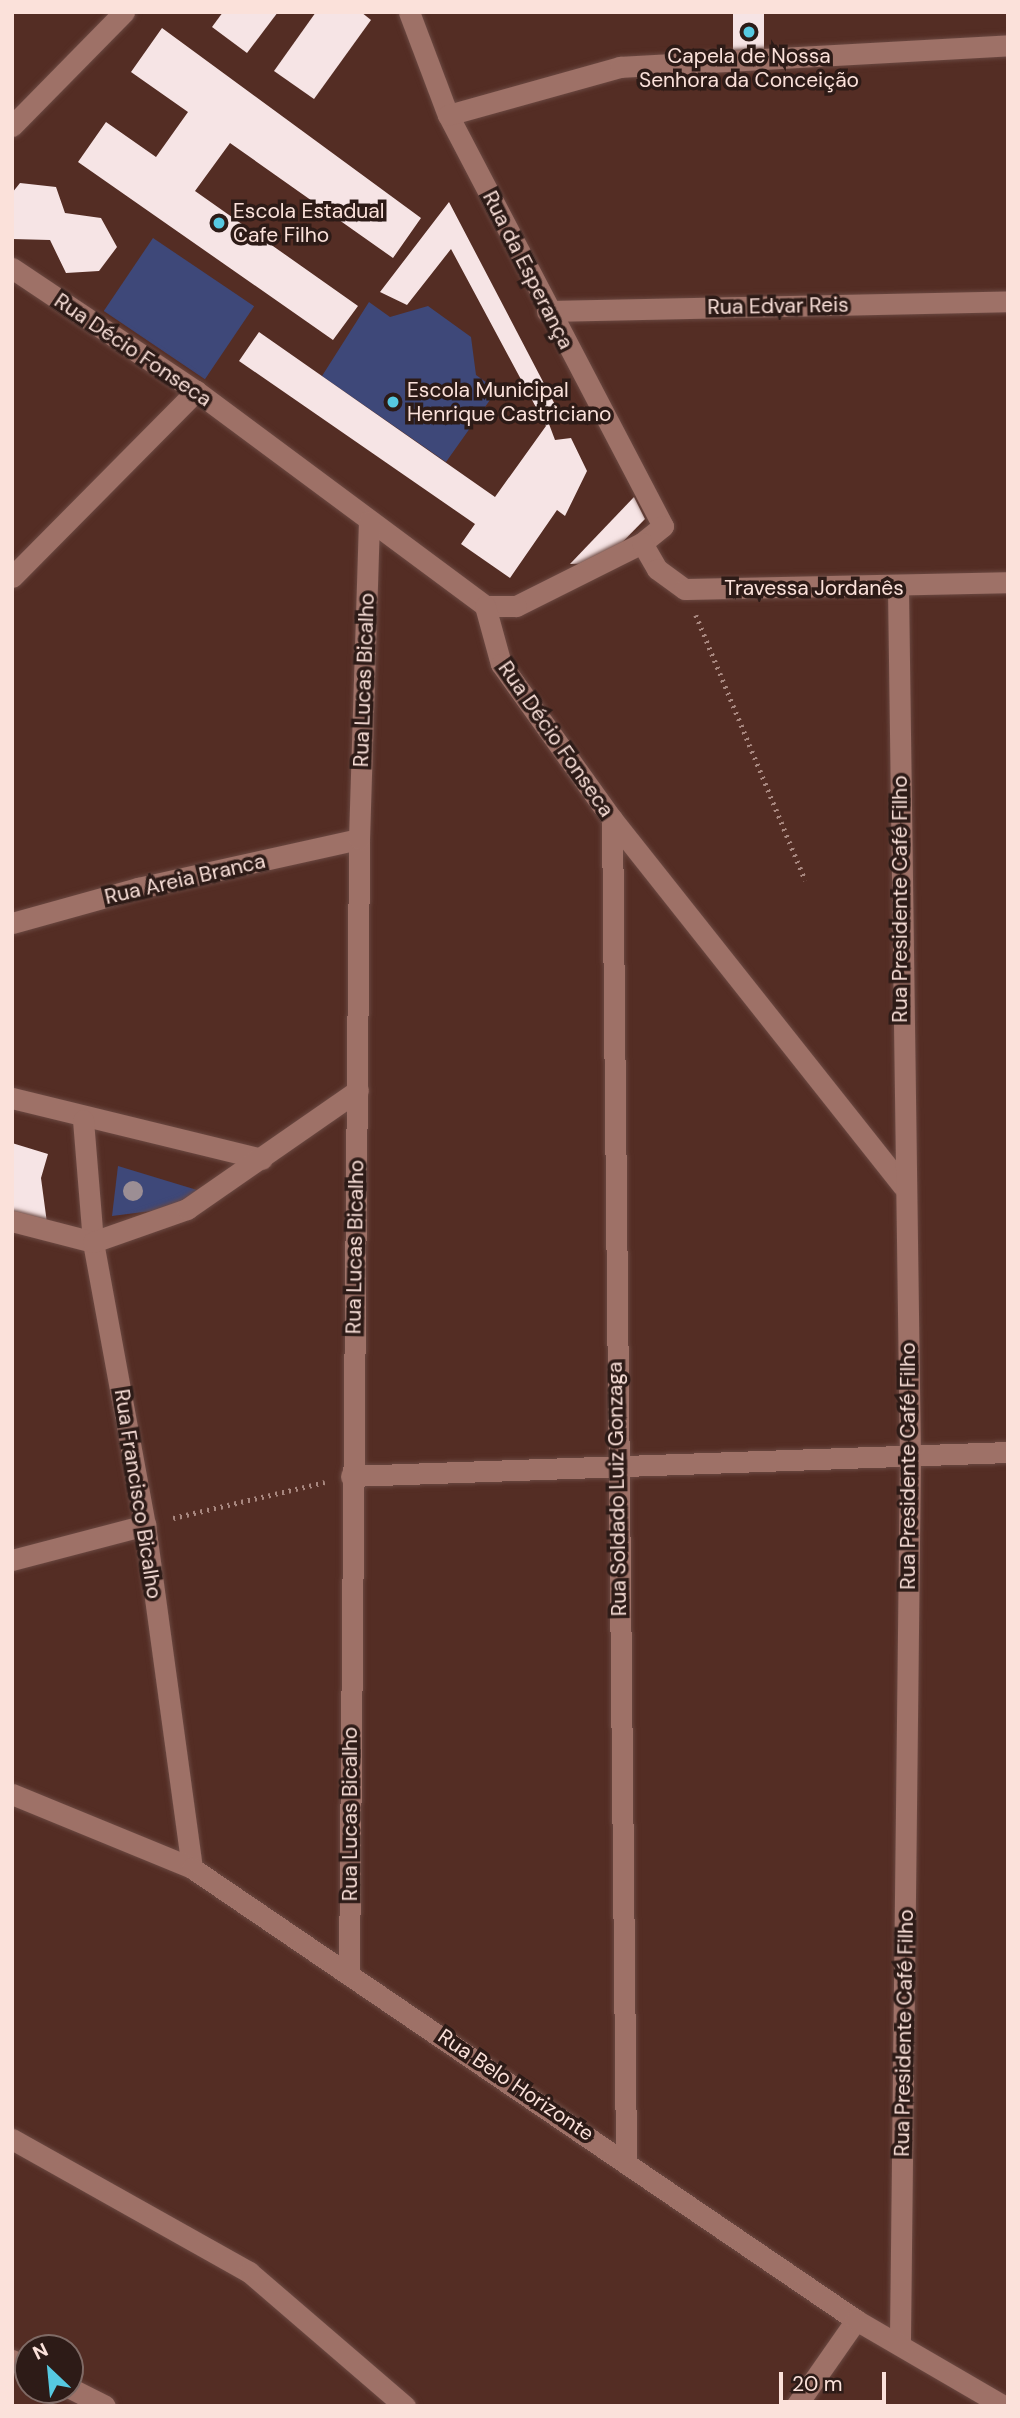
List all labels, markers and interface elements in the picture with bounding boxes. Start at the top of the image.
marker: Capela de Nossa Senhora da Conceição [741,24,757,40]
place label: Capela de Nossa Senhora da Conceição [639,43,859,93]
street label: Rua da Esperança [477,187,579,353]
place label: Escola Estadual Cafe Filho [233,198,384,248]
marker: Escola Estadual Cafe Filho [211,215,227,231]
street label: Rua Décio Fonseca [50,288,216,412]
street label: Rua Edvar Reis [707,292,849,320]
place label: Escola Municipal Henrique Castriciano [407,377,611,427]
marker: Escola Municipal Henrique Castriciano [385,394,401,410]
street label: Travessa Jordanês [724,575,904,601]
street label: Rua Lucas Bicalho [348,592,380,768]
street label: Rua Décio Fonseca [493,656,619,822]
street label: Rua Presidente Café Filho [887,775,913,1023]
street label: Rua Areia Branca [102,848,268,910]
street label: Rua Lucas Bicalho [341,1160,369,1334]
street label: Rua Presidente Café Filho [895,1342,921,1590]
street label: Rua Soldado Luiz Gonzaga [602,1362,632,1616]
street label: Rua Francisco Bicalho [109,1387,167,1601]
street label: Rua Lucas Bicalho [337,1727,363,1901]
street label: Rua Presidente Café Filho [889,1909,919,2157]
street label: Rua Belo Horizonte [433,2024,599,2146]
north arrow [14,2334,84,2404]
text: N [29,2337,52,2366]
scale bar [782,2358,889,2402]
text: 20 m [792,2370,843,2398]

